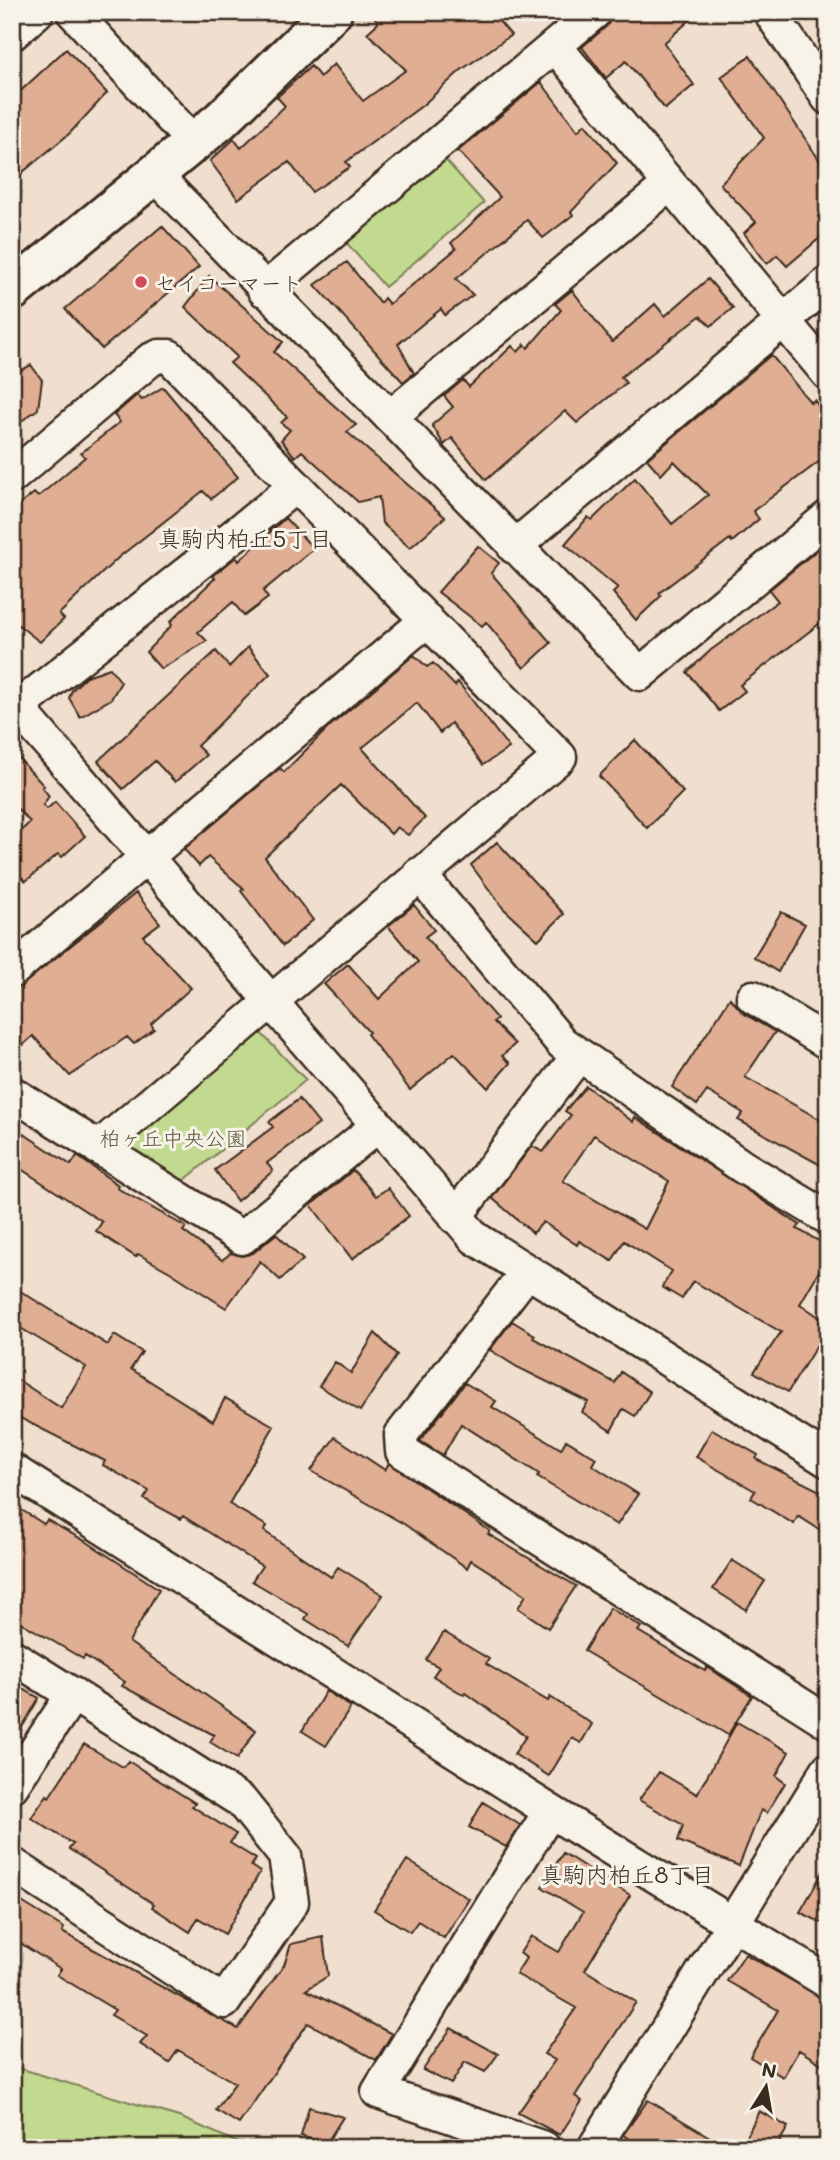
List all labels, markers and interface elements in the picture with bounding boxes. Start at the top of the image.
place label: セイコーマート [155,269,302,296]
marker: セイコーマート [133,274,149,290]
district label: 真駒内柏丘5丁目 [158,523,332,553]
park label: 柏ヶ丘中央公園 [100,1124,247,1151]
district label: 真駒内柏丘8丁目 [540,1859,714,1889]
north arrow [732,2052,802,2122]
text: N [760,2056,779,2083]

